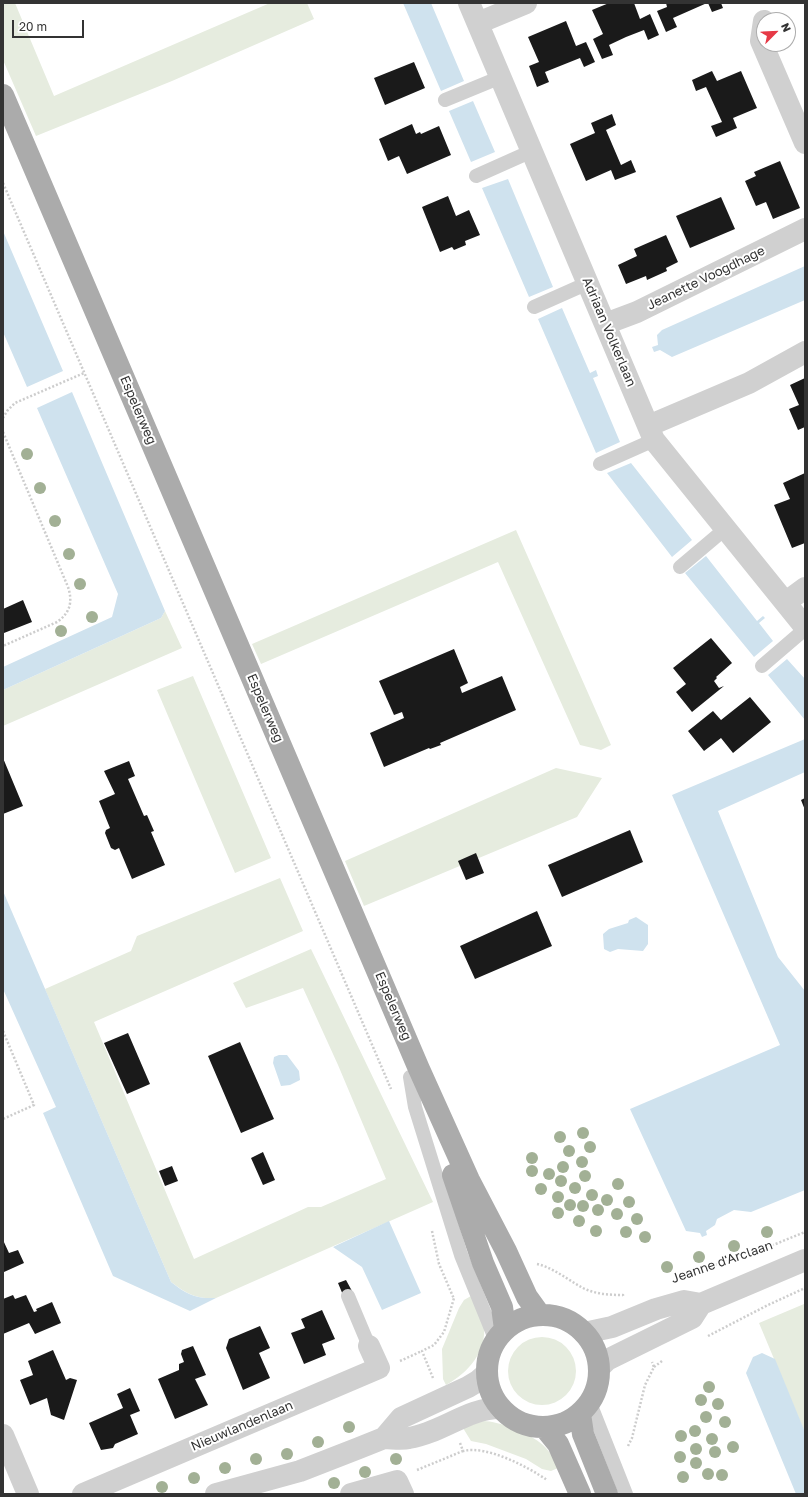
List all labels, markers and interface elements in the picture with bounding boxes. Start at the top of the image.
scale bar [14,12,86,38]
north arrow [756,12,796,52]
text: 20 m [19,19,47,34]
text: N [779,21,794,34]
street label: Jeanette Voogdhage [645,243,767,313]
street label: Adriaan Volkerlaan [579,275,639,389]
street label: Espelerweg [117,373,159,447]
street label: Espelerweg [244,671,286,745]
street label: Espelerweg [372,969,414,1043]
street label: Jeanne d'Arclaan [669,1237,775,1287]
street label: Nieuwlandenlaan [189,1397,295,1455]

